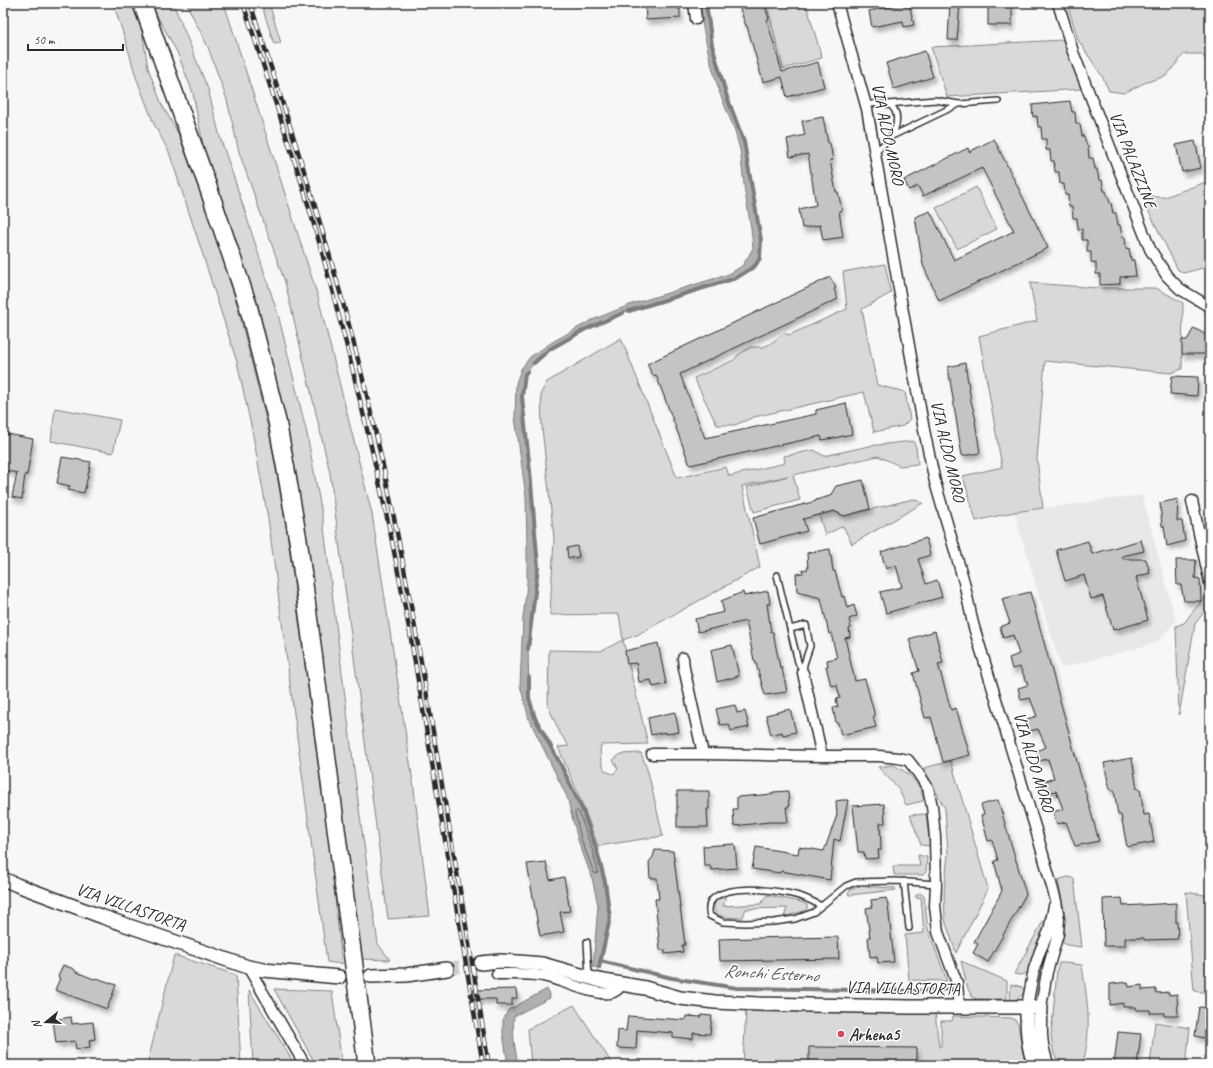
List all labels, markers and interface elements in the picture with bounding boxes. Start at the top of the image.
scale bar [28,26,123,52]
text: 50 m [34,32,56,48]
street label: VIA ALDO MORO [867,81,909,188]
street label: VIA PALAZZINE [1105,109,1162,214]
street label: VIA ALDO MORO [926,398,970,505]
street label: VIA ALDO MORO [1009,710,1060,816]
street label: VIA VILLASTORTA [74,878,189,936]
water label: Ronchi Esterno [723,960,821,987]
street label: VIA VILLASTORTA [846,977,961,1000]
north arrow [26,1002,66,1042]
text: N [28,1018,44,1030]
place label: Arhena5 [849,1024,901,1045]
marker: Arhena5 [836,1029,846,1039]

